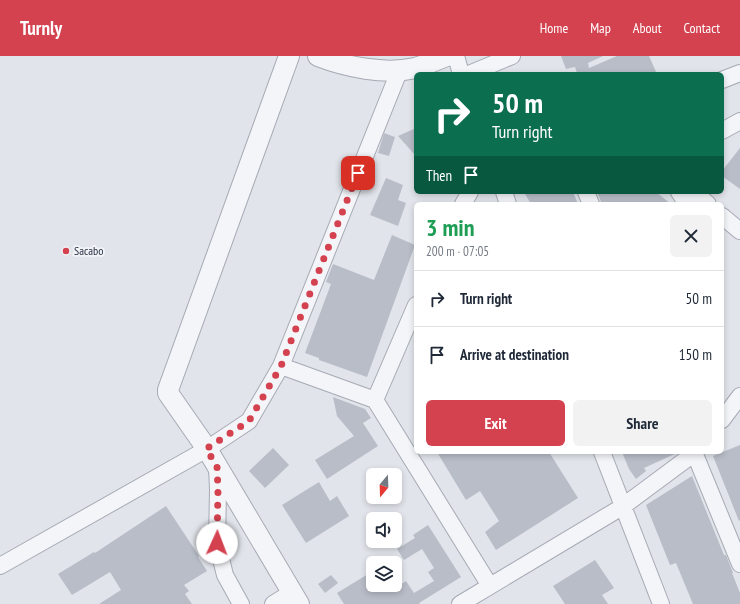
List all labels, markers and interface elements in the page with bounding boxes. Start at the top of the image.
text: Turnly [20,16,62,40]
text: Home [540,19,568,37]
text: Map [590,19,611,37]
text: About [633,19,662,37]
text: Contact [684,19,720,37]
text: 50 m [492,84,543,121]
icon: right [426,88,478,140]
text: Turn right [492,120,552,143]
pin [341,156,375,190]
icon: arrive [347,162,369,184]
icon: arrive [460,164,482,186]
text: Then [426,166,452,185]
text: 3 min [426,212,474,243]
button: close [670,215,712,257]
place label: Sacabo [74,243,103,258]
text: 200 m · 07:05 [426,243,489,260]
marker: Sacabo [61,246,71,256]
icon: right [426,288,448,310]
text: Turn right [460,289,512,308]
text: 50 m [686,289,712,308]
icon: arrive [426,344,448,366]
text: Arrive at destination [460,345,569,364]
text: 150 m [679,345,712,364]
button: Exit [426,400,565,446]
button: Share [573,400,712,446]
north arrow [366,468,402,504]
map controls [366,468,402,592]
button: sound [366,512,402,548]
position arrow [196,522,238,564]
button: layers [366,556,402,592]

